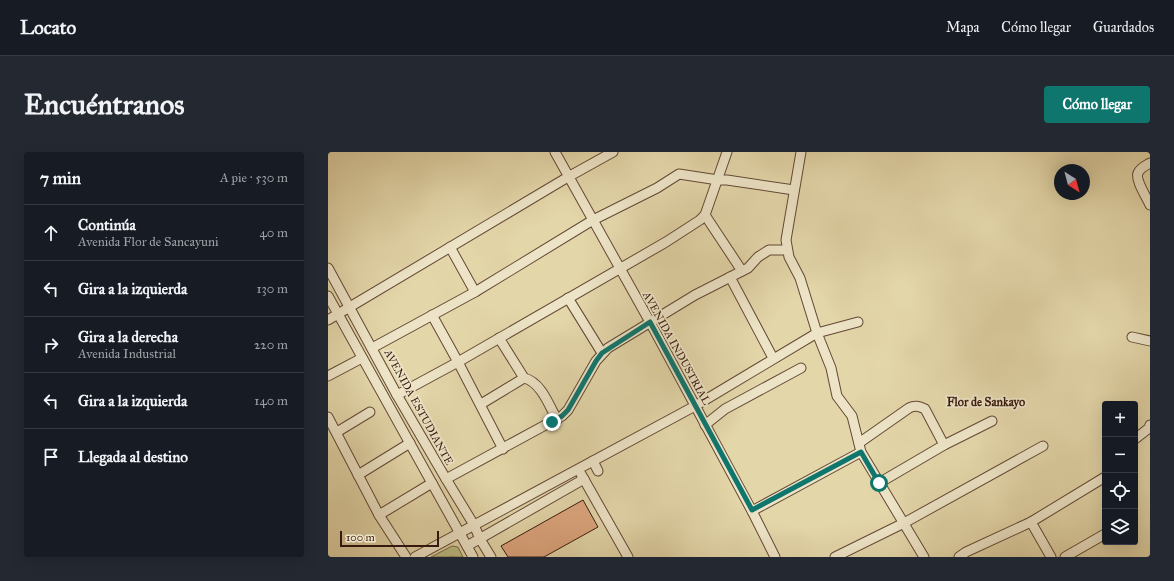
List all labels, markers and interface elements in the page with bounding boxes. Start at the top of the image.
text: Locato [20,16,76,39]
text: Mapa [946,19,979,36]
text: Cómo llegar [1001,19,1071,36]
text: Guardados [1093,19,1154,36]
button: Cómo llegar [1044,86,1150,123]
text: Encuéntranos [24,87,185,122]
north arrow [1054,164,1090,200]
text: 7 min [40,168,81,189]
text: A pie · 530 m [220,170,288,186]
text: Continúa [78,216,136,234]
icon: ahead [40,222,62,244]
text: 40 m [259,225,288,241]
text: Avenida Flor de Sancayuni [78,234,219,250]
icon: left [40,278,62,300]
text: Gira a la izquierda [78,280,187,298]
text: 130 m [256,281,288,297]
street label: AVENIDA INDUSTRIAL [639,288,713,407]
text: Gira a la derecha [78,328,178,346]
icon: right [40,334,62,356]
text: 220 m [254,337,288,353]
text: Avenida Industrial [78,346,176,362]
street label: AVENIDA ESTUDIANTE [381,346,456,467]
icon: left [40,390,62,412]
text: Gira a la izquierda [78,392,187,410]
text: 140 m [254,393,288,409]
district label: Flor de Sankayo [947,395,1025,410]
map controls [1102,401,1138,545]
button: + [1102,401,1138,437]
route end [543,413,561,431]
button: − [1102,437,1138,473]
icon: arrive [40,446,62,468]
text: Llegada al destino [78,448,188,466]
button: locate [1102,473,1138,509]
route start [870,474,888,492]
button: layers [1102,509,1138,545]
scale bar [340,529,439,548]
text: 100 m [346,531,375,544]

